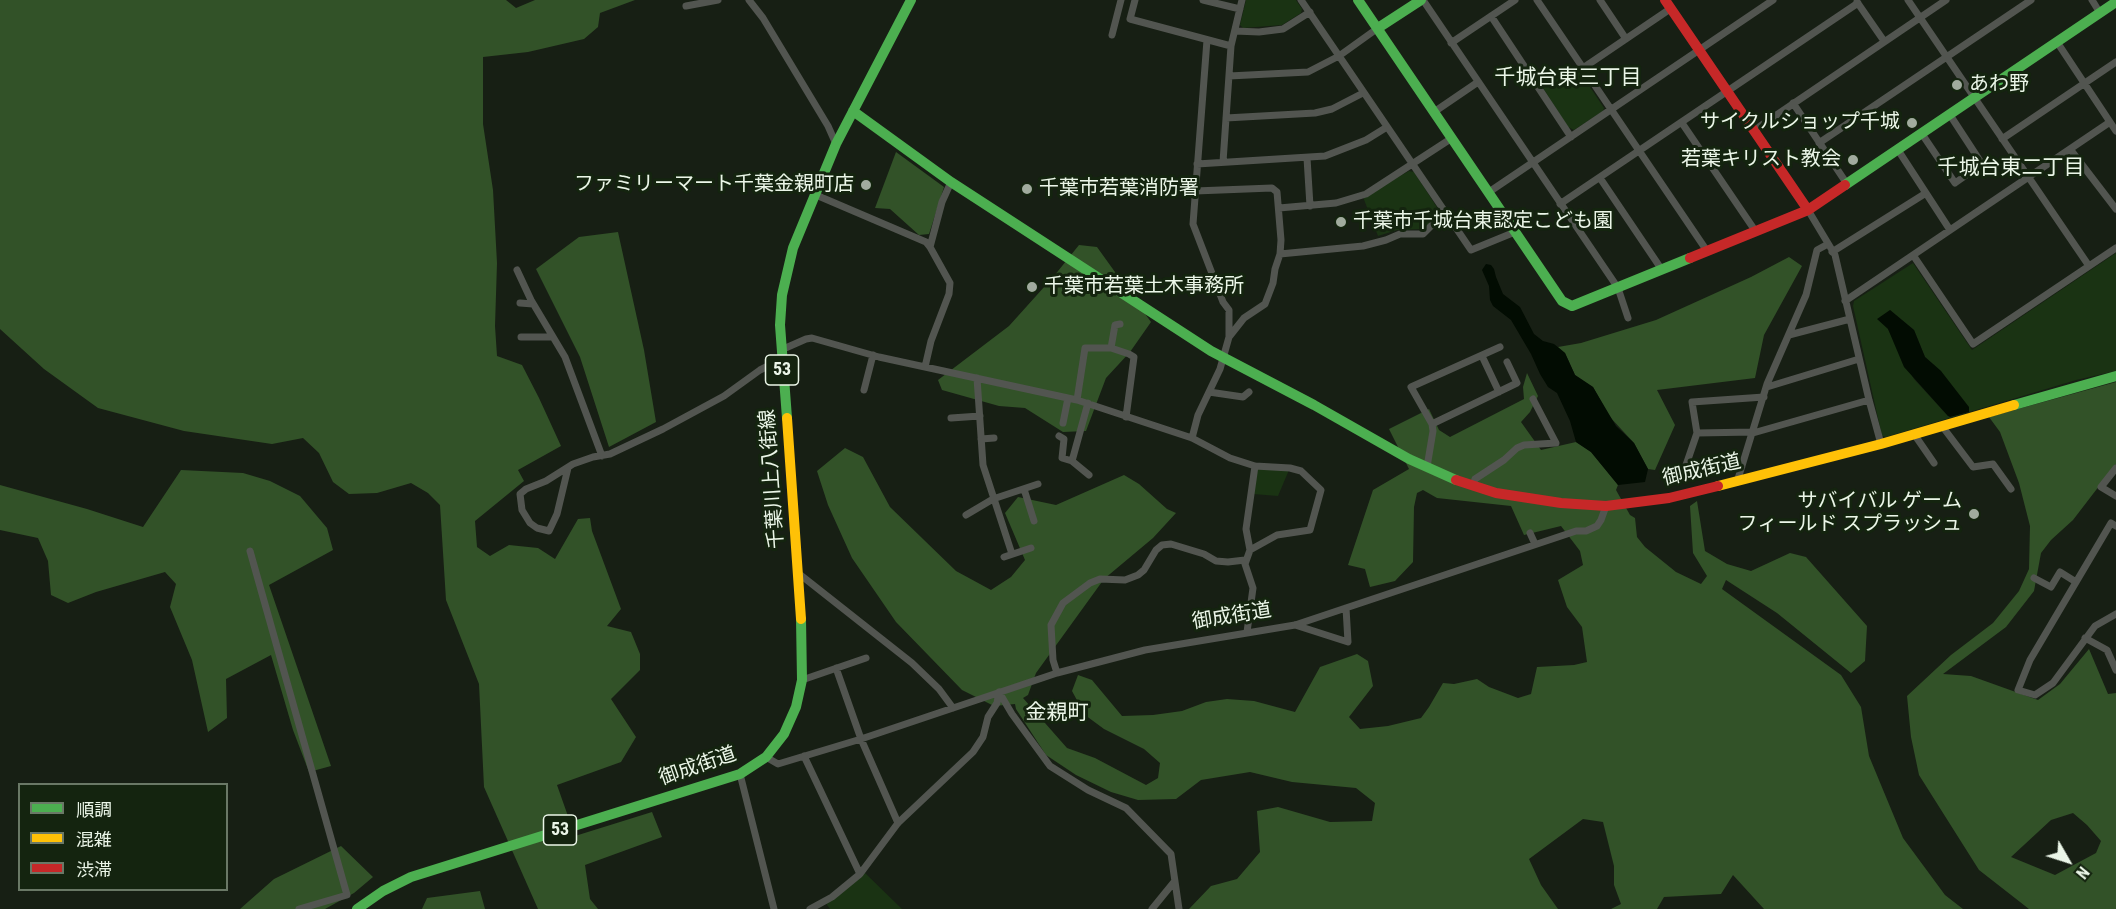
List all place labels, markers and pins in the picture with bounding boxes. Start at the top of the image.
place label: あわ野 [1969,73,2029,97]
marker: あわ野 [1950,78,1964,92]
place label: サイクルショップ千城 [1700,111,1900,135]
marker: サイクルショップ千城 [1905,116,1919,130]
place label: 若葉キリスト教会 [1681,148,1841,172]
marker: 若葉キリスト教会 [1846,153,1860,167]
place label: ファミリーマート千葉金親町店 [574,173,854,197]
place label: 千葉市若葉消防署 [1039,177,1199,201]
marker: ファミリーマート千葉金親町店 [859,178,873,192]
marker: 千葉市若葉消防署 [1020,182,1034,196]
place label: 千葉市千城台東認定こども園 [1353,210,1613,234]
marker: 千葉市千城台東認定こども園 [1334,215,1348,229]
place label: 千葉市若葉土木事務所 [1044,275,1244,299]
marker: 千葉市若葉土木事務所 [1025,280,1039,294]
place label: サバイバル ゲーム フィールド スプラッシュ [1737,490,1962,537]
marker: サバイバル ゲーム フィールド スプラッシュ [1967,507,1981,521]

